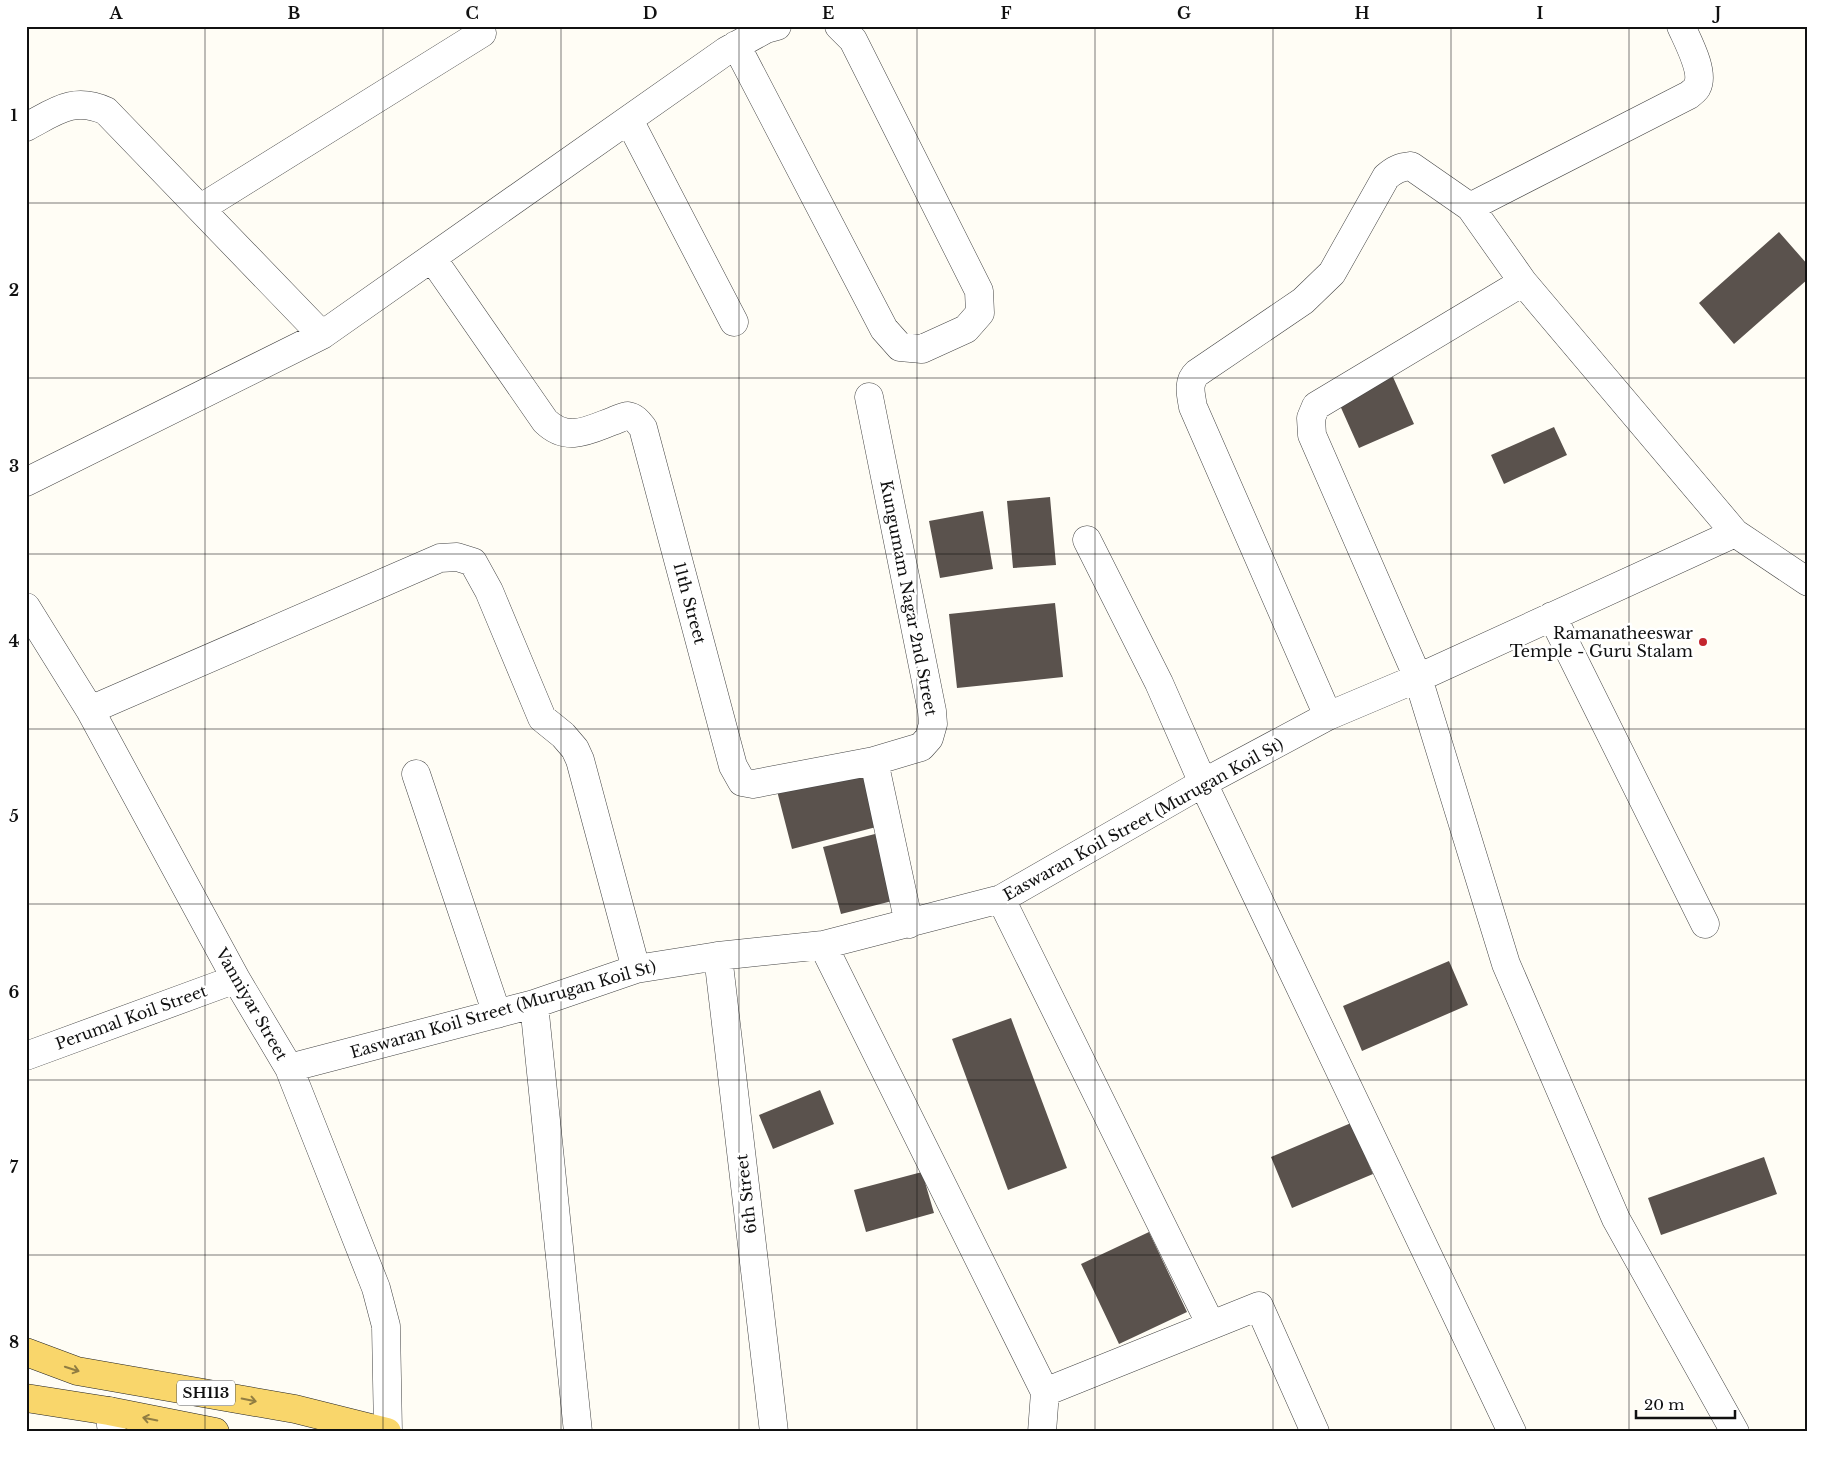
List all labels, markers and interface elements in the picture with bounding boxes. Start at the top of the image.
text: A [109,3,124,23]
text: B [288,3,301,23]
text: C [465,3,479,23]
text: D [643,3,657,23]
text: E [822,3,834,23]
text: F [1000,3,1012,23]
text: G [1177,3,1191,23]
text: H [1354,3,1370,23]
text: I [1537,3,1544,23]
text: J [1712,3,1721,23]
text: 1 [11,105,18,125]
text: 2 [9,280,19,300]
text: 3 [9,456,19,476]
street label: Kungumam Nagar 2nd Street [876,479,942,717]
street label: 11th Street [669,560,711,646]
place label: Ramanatheeswar Temple - Guru Stalam [1510,623,1693,661]
text: 4 [9,631,19,651]
marker: Ramanatheeswar Temple - Guru Stalam [1697,636,1709,648]
street label: Easwaran Koil Street (Murugan Koil St) [999,733,1287,905]
text: 5 [9,806,19,826]
street label: Vanniyar Street [211,943,292,1064]
street label: Easwaran Koil Street (Murugan Koil St) [348,956,658,1062]
street label: Perumal Koil Street [53,980,209,1054]
text: 6 [9,982,20,1002]
street label: 6th Street [731,1153,761,1235]
text: 7 [10,1157,19,1177]
text: 8 [9,1332,19,1352]
one-way arrow [64,1365,79,1374]
road number: SH113 [177,1380,235,1406]
scale bar [1636,1388,1735,1420]
text: 20 m [1644,1395,1684,1414]
one-way arrow [241,1396,257,1406]
one-way arrow [142,1414,158,1423]

